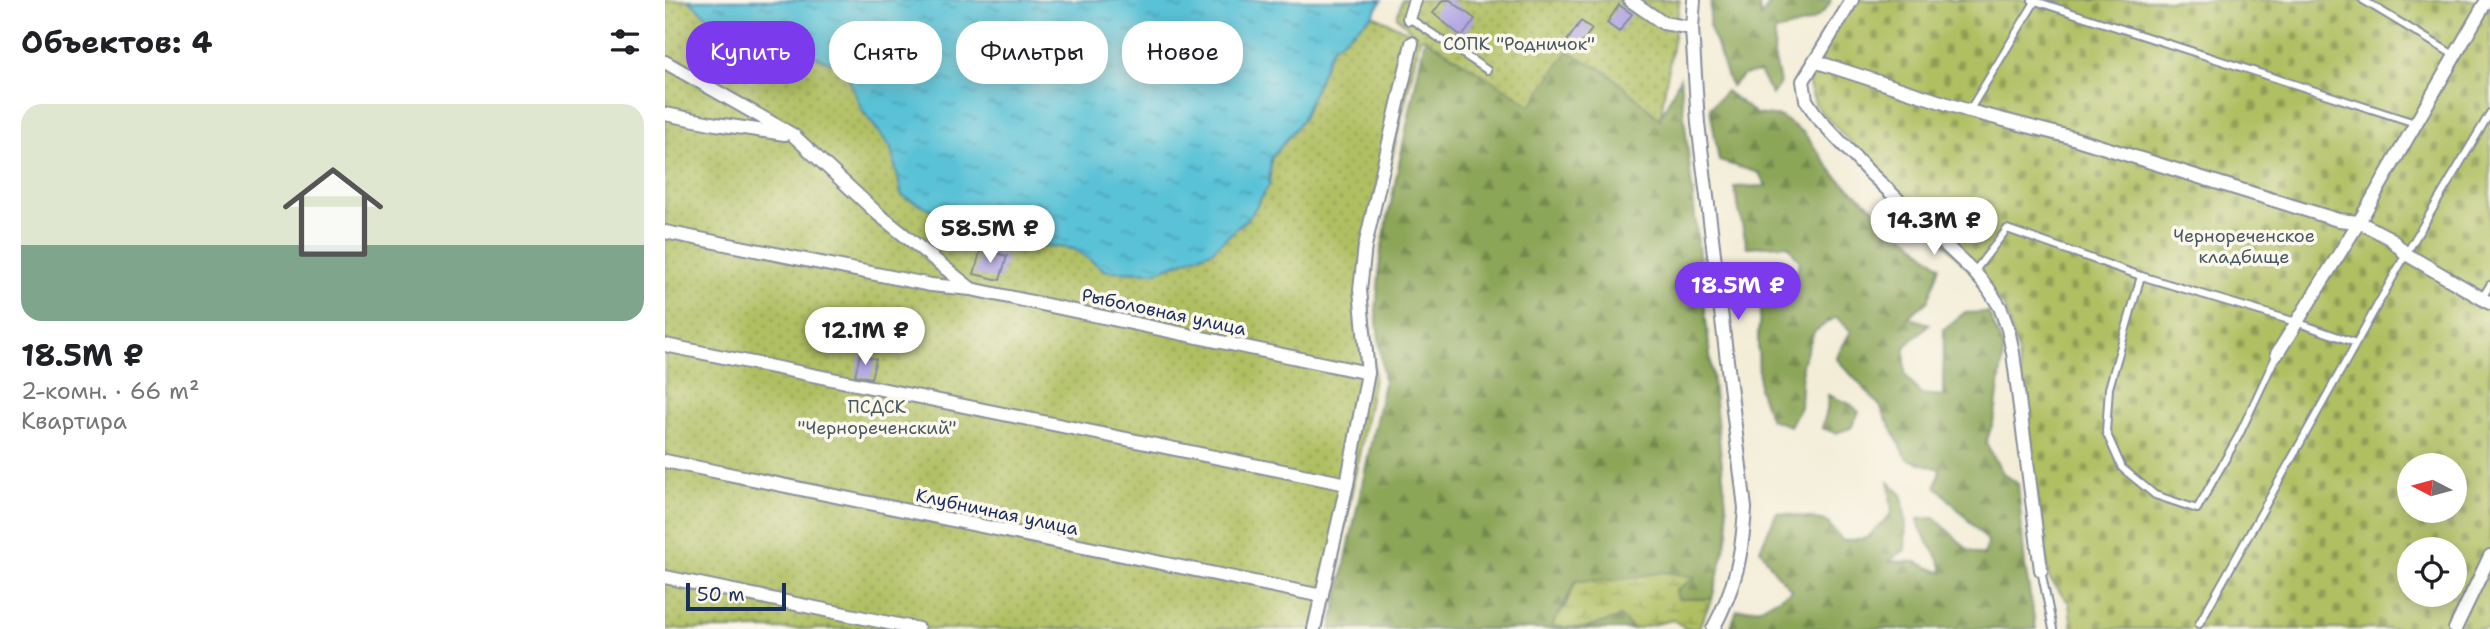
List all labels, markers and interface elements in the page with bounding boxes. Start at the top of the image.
chip: Купить [686,21,815,84]
chip: Снять [829,21,942,84]
chip: Фильтры [956,21,1108,84]
chip: Новое [1122,21,1243,84]
text: Объектов: 4 [21,22,213,63]
icon: filters [606,23,644,61]
park label: СОПК "Родничок" [1443,32,1595,56]
icon: home [270,149,396,275]
pin: 14.3M ₽ [1869,198,1999,257]
pin: 58.5M ₽ [925,205,1055,265]
text: 14.3M ₽ [1887,205,1981,235]
text: 58.5M ₽ [941,213,1039,243]
park label: Чернореченское кладбище [2173,224,2315,269]
pin: 18.5M ₽ [1673,262,1803,322]
text: 18.5M ₽ [1691,270,1785,300]
street label: Рыболовная улица [1080,283,1248,341]
pin: 12.1M ₽ [800,308,930,367]
text: 12.1M ₽ [821,315,909,345]
text: 18.5M ₽ [21,335,144,376]
text: 2-комн. · 66 m² [21,376,200,406]
park label: ПСДСК "Чернореченский" [797,395,957,440]
text: Квартира [21,406,127,436]
north arrow [2397,453,2467,523]
map controls [2397,453,2467,607]
street label: Клубничная улица [913,483,1081,541]
button: locate [2397,537,2467,607]
scale bar [686,580,786,612]
text: 50 m [697,582,745,607]

